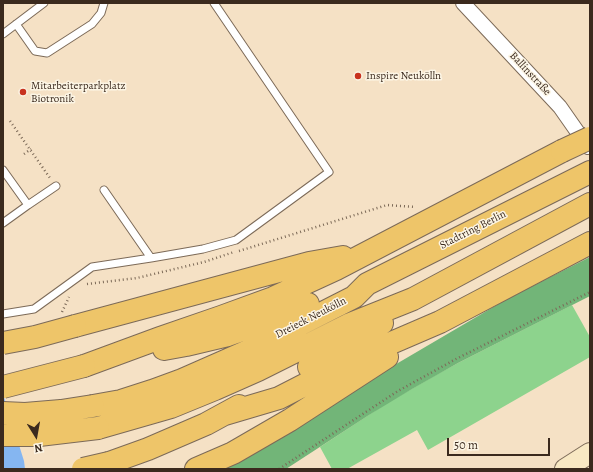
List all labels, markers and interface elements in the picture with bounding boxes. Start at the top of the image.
street label: Ballinstraße [506,49,554,99]
place label: Inspire Neukölln [366,69,441,83]
marker: Inspire Neukölln [353,71,363,81]
place label: Mitarbeiterparkplatz Biotronik [31,79,126,105]
marker: Mitarbeiterparkplatz Biotronik [18,87,28,97]
street label: Stadtring Berlin [438,208,508,252]
street label: Dreieck Neukölln [273,294,349,342]
north arrow [16,416,56,456]
scale bar [449,430,552,456]
text: 50 m [454,437,478,453]
text: N [33,440,44,456]

